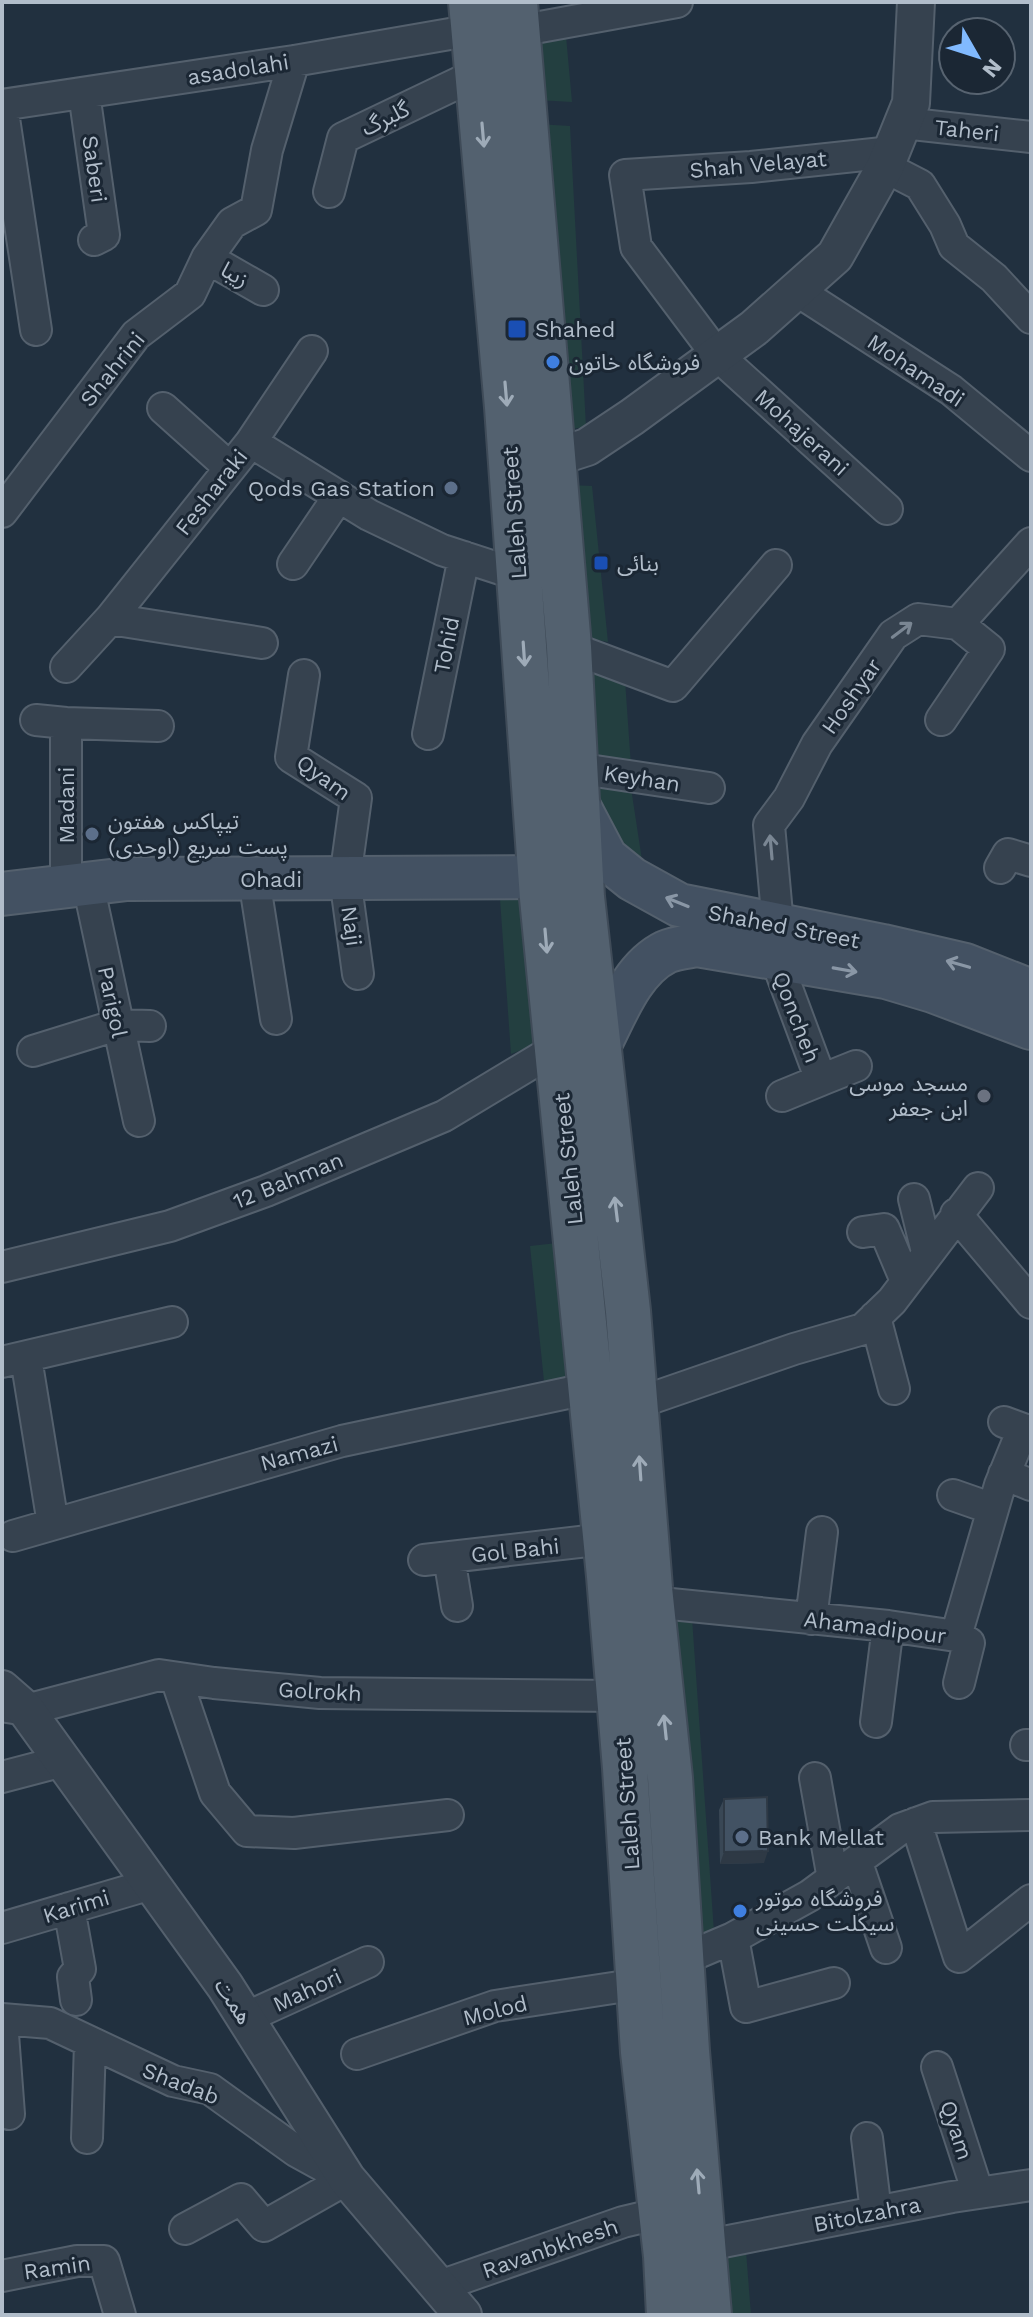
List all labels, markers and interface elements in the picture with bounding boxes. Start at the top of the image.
north arrow [937,16,1017,96]
street label: asadolahi [186,49,290,90]
text: N [977,54,1007,82]
street label: گلبرگ [357,96,414,141]
street label: Taheri [933,115,1000,146]
one-way arrow [476,122,491,148]
street label: Saberi [77,134,112,204]
street label: Shah Velayat [689,146,828,183]
street label: زیبا [216,257,253,293]
place label: Shahed [535,317,615,342]
marker: Shahed [506,318,528,340]
street label: Shahrini [75,327,150,411]
street label: Mohamadi [863,329,969,412]
place label: فروشگاه خاتون [569,350,700,375]
marker: فروشگاه خاتون [544,353,562,371]
one-way arrow [499,380,514,407]
street label: Mohajerani [750,384,854,481]
street label: Fesharaki [170,444,253,540]
street label: Laleh Street [497,446,532,580]
place label: Qods Gas Station [248,476,435,501]
marker: Qods Gas Station [442,479,460,497]
place label: بنائی [617,551,659,576]
marker: بنائی [592,554,610,572]
street label: Tohid [429,615,464,676]
one-way arrow [891,622,912,639]
one-way arrow [517,640,532,667]
street label: Hoshyar [816,654,886,739]
street label: Qyam [292,749,356,805]
street label: Keyhan [602,760,682,797]
street label: Madani [54,767,79,843]
place label: تیپاکس هفتون (اوحدی) پست سریع [108,809,288,863]
marker: تیپاکس هفتون (اوحدی) پست سریع [83,825,101,843]
one-way arrow [763,834,778,861]
street label: Ohadi [240,867,302,892]
one-way arrow [665,894,690,908]
street label: Shahed Street [706,900,862,953]
street label: Naji [336,904,367,948]
one-way arrow [539,927,554,954]
one-way arrow [946,956,972,971]
one-way arrow [832,963,857,978]
street label: Parigol [93,964,132,1040]
street label: Qoncheh [768,968,825,1066]
place label: مسجد موسی ابن جعفر [849,1071,968,1121]
marker: مسجد موسی ابن جعفر [975,1087,993,1105]
street label: Laleh Street [549,1092,588,1226]
street label: 12 Bahman [230,1147,347,1214]
one-way arrow [609,1196,624,1223]
street label: Namazi [257,1431,341,1476]
one-way arrow [633,1455,648,1482]
street label: Gol Bahi [470,1533,561,1568]
street label: Ahamadipour [802,1606,948,1649]
street label: Golrokh [277,1677,362,1706]
one-way arrow [657,1714,672,1741]
street label: Laleh Street [610,1737,645,1871]
place label: Bank Mellat [758,1825,884,1850]
marker: Bank Mellat [733,1828,751,1846]
street label: Karimi [40,1885,112,1928]
place label: فروشگاه موتور سیکلت حسینی [755,1886,894,1936]
marker: فروشگاه موتور سیکلت حسینی [731,1902,749,1920]
street label: Mahori [269,1964,345,2017]
street label: همت [210,1974,258,2029]
street label: Molod [460,1990,530,2031]
street label: Shadab [139,2057,223,2110]
street label: Qyam [935,2097,978,2163]
one-way arrow [690,2169,705,2195]
street label: Bitolzahra [812,2192,923,2237]
street label: Ravanbkhesh [479,2214,621,2283]
street label: Ramin [22,2250,92,2285]

